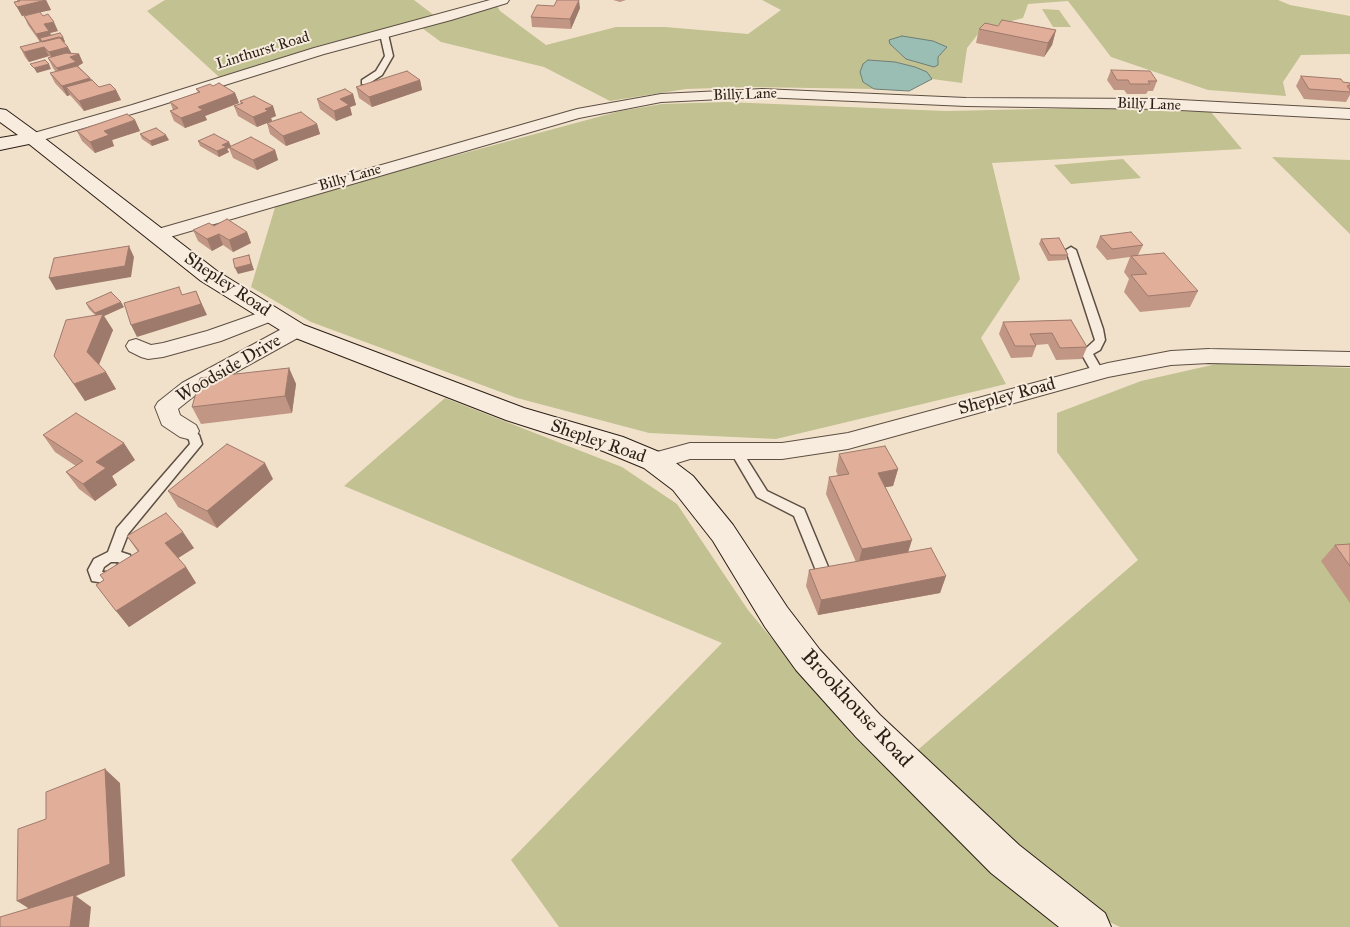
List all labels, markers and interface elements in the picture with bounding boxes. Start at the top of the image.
street label: Linthurst Road [214,28,312,74]
street label: Billy Lane [713,85,777,105]
street label: Billy Lane [1117,95,1181,115]
street label: Billy Lane [317,161,383,195]
street label: Shepley Road [180,248,274,322]
street label: Woodside Drive [173,330,285,408]
street label: Shepley Road [956,374,1058,420]
street label: Shepley Road [547,416,649,468]
street label: Brookhouse Road [795,645,917,773]

